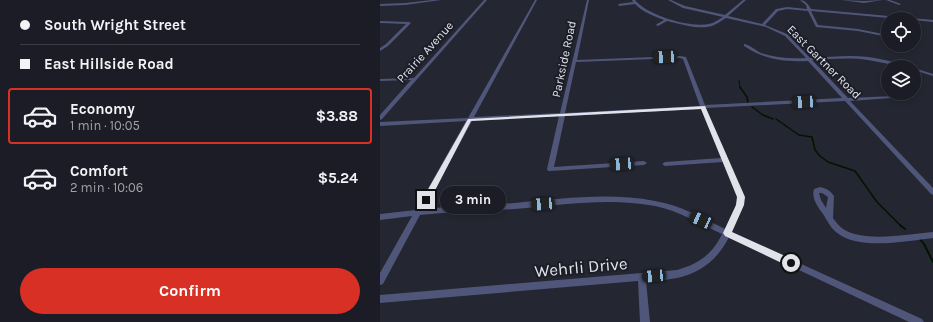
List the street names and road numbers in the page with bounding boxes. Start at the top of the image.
street label: Prairie Avenue [394,18,456,86]
street label: Parkside Road [549,19,579,99]
street label: East Gartner Road [784,22,864,102]
street label: Wehrli Drive [534,253,628,281]

